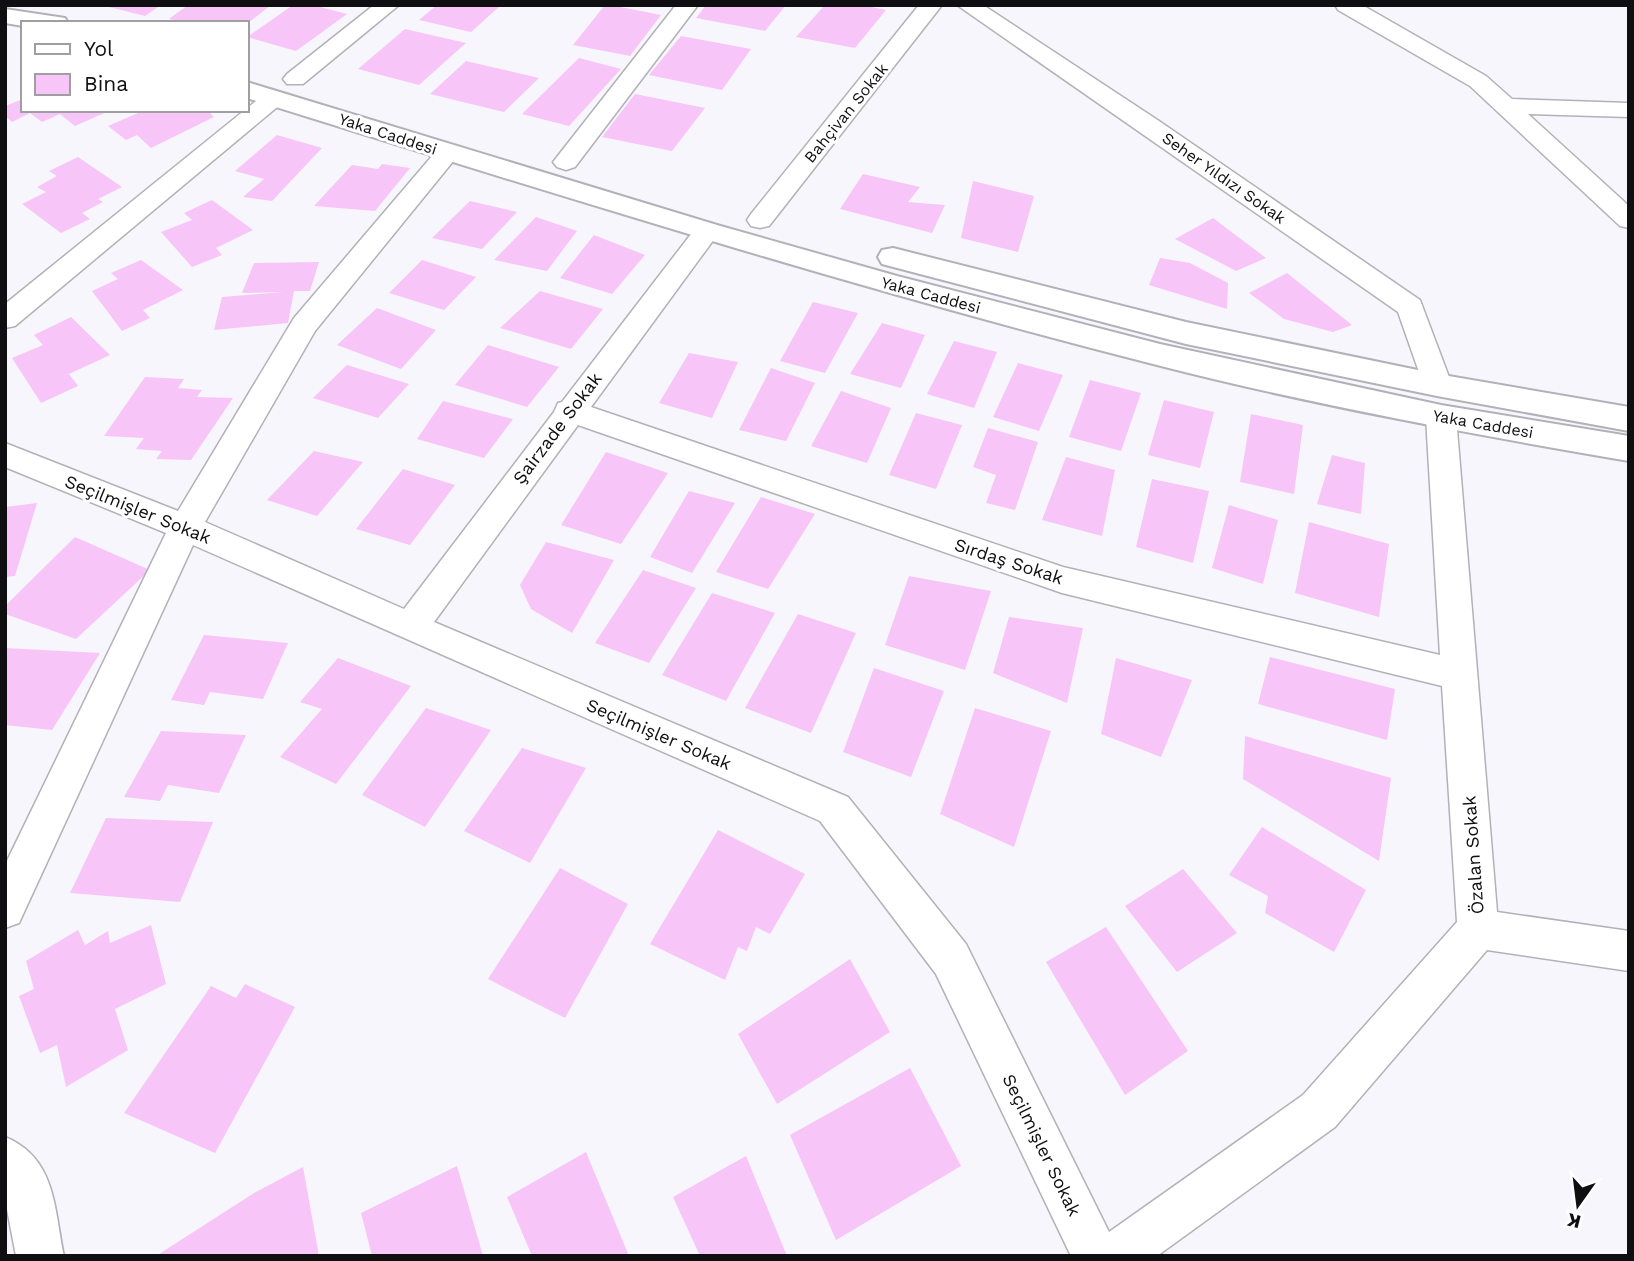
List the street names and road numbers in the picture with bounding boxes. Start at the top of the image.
street label: Bahçivan Sokak [800,60,892,166]
street label: Yaka Caddesi [337,109,439,159]
street label: Seher Yıldızı Sokak [1159,128,1289,228]
street label: Yaka Caddesi [879,273,983,317]
street label: Şairzade Sokak [508,368,606,488]
street label: Yaka Caddesi [1431,406,1535,442]
street label: Seçilmişler Sokak [62,470,214,548]
street label: Sırdaş Sokak [952,534,1066,588]
street label: Seçilmişler Sokak [583,694,735,774]
street label: Özalan Sokak [1458,795,1488,915]
street label: Seçilmişler Sokak [998,1071,1086,1219]

